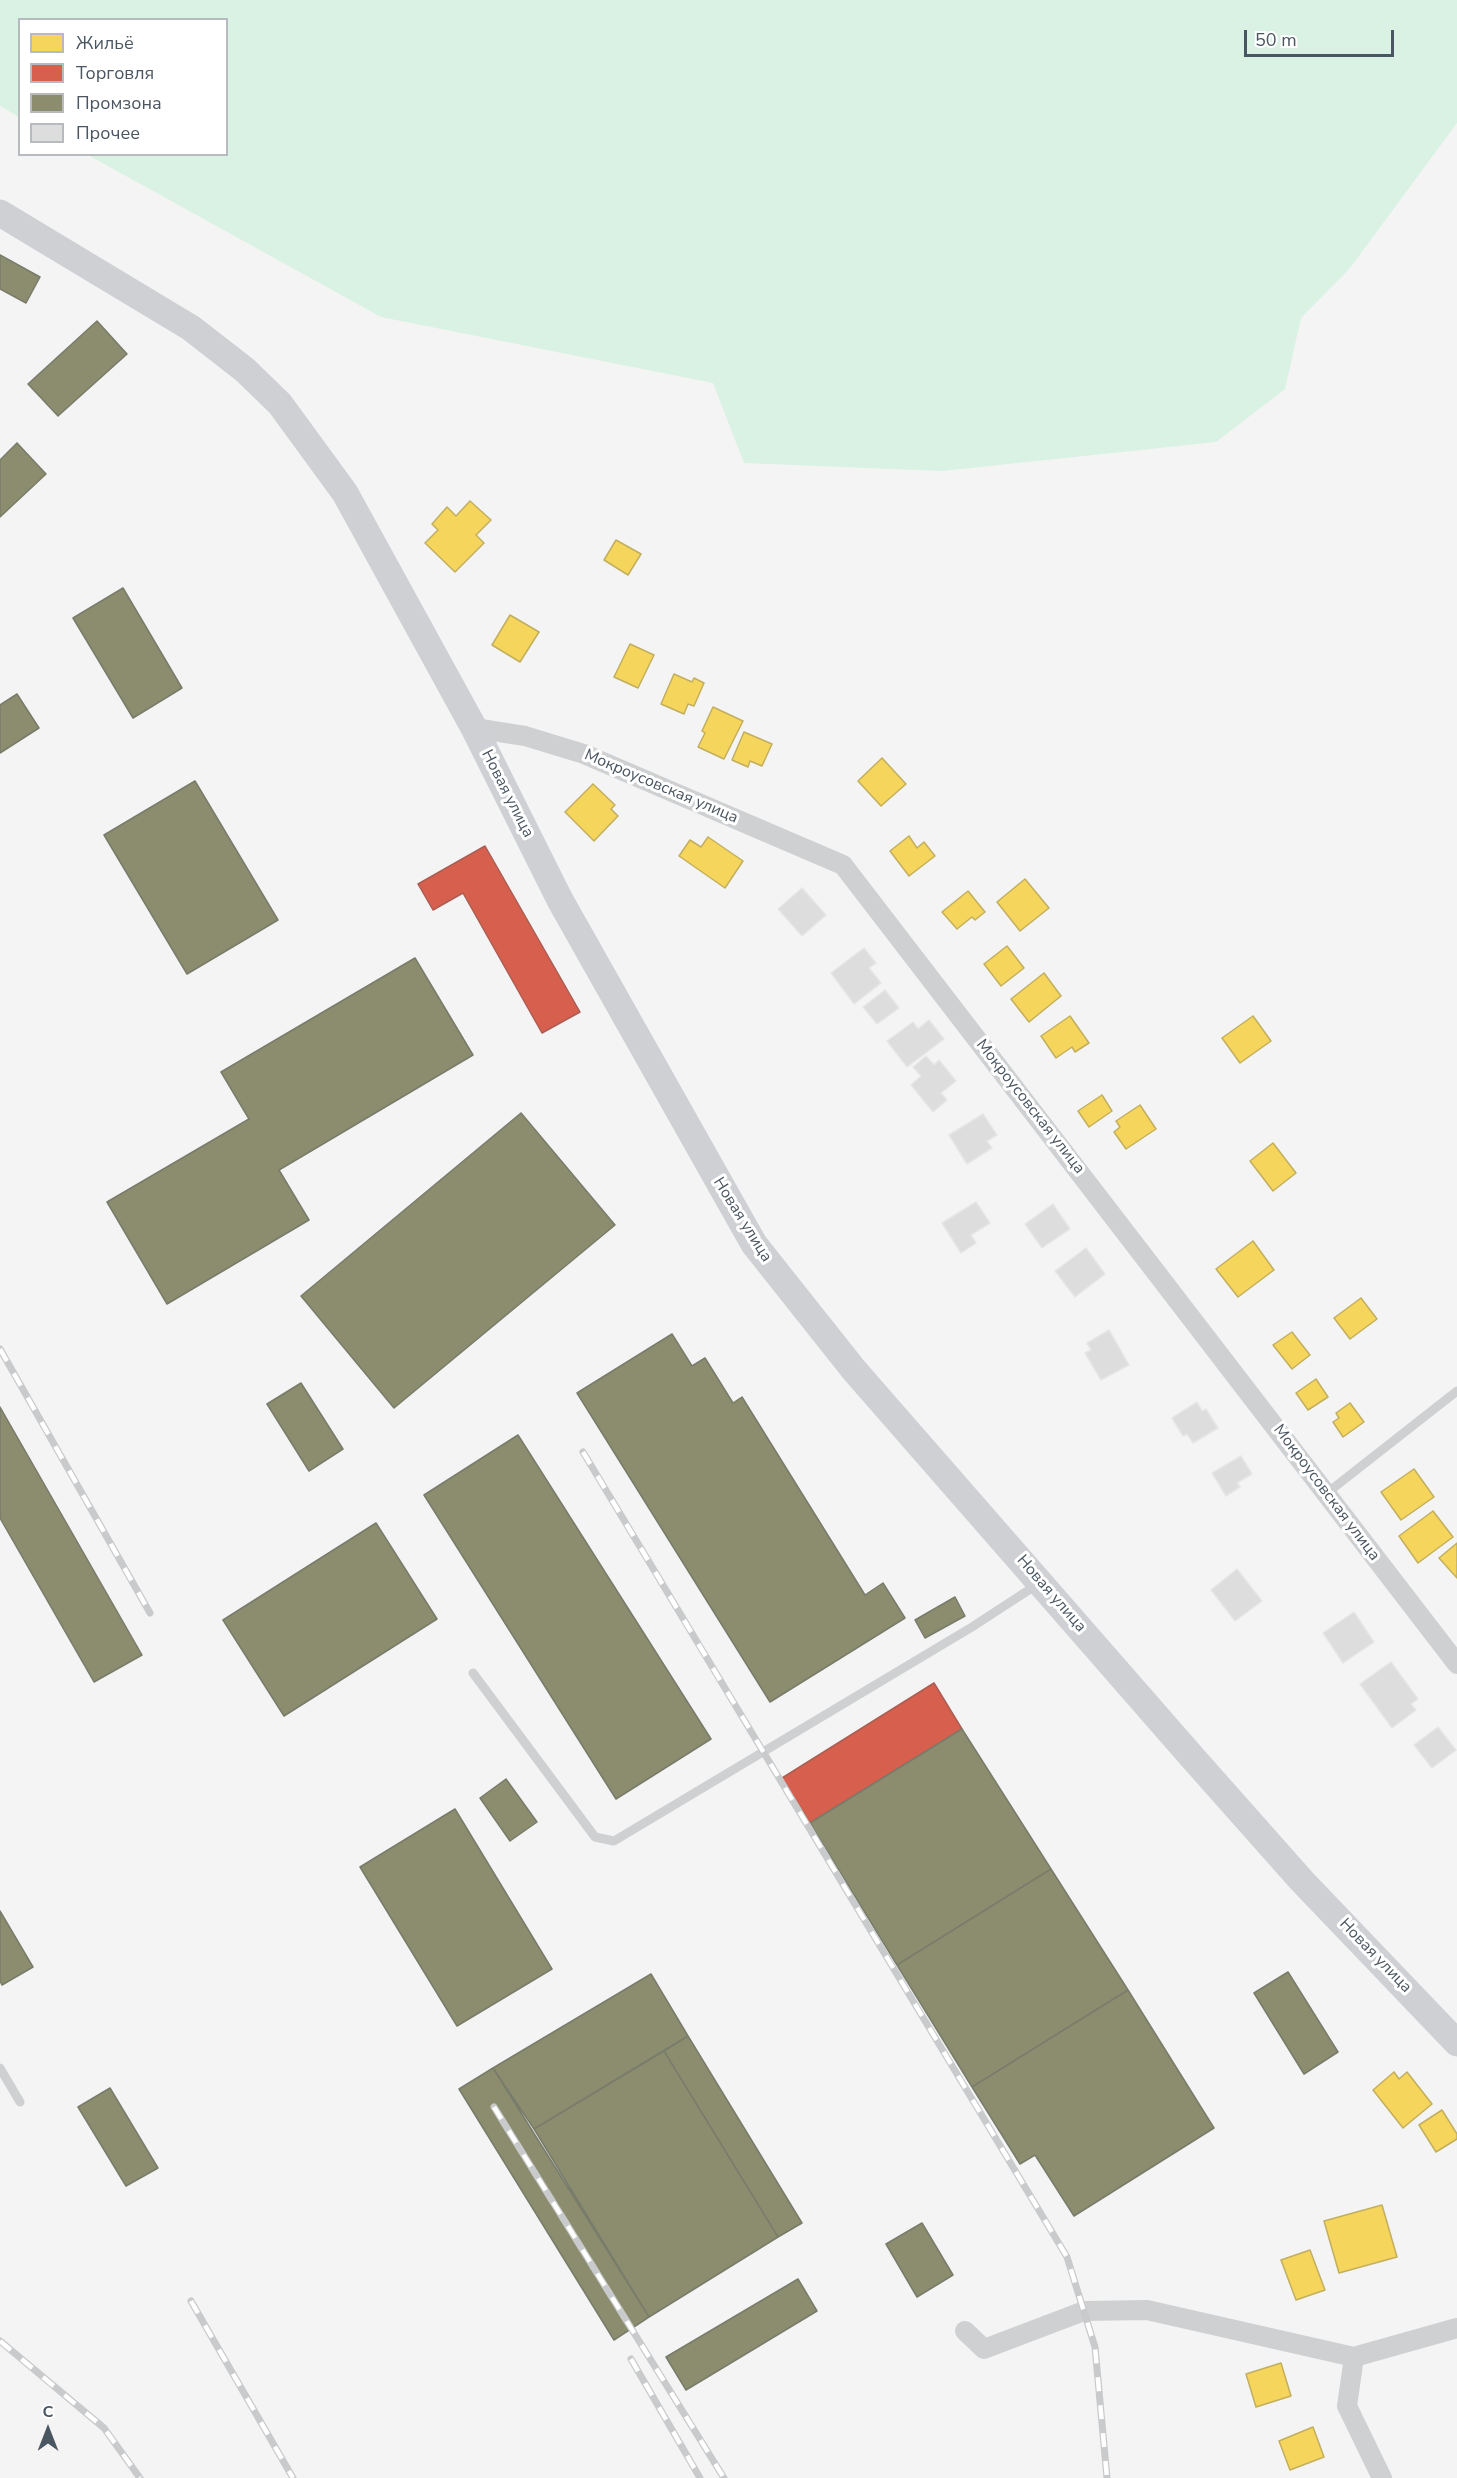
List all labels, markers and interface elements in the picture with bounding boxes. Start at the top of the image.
legend [18,18,228,156]
scale bar [1247,18,1397,56]
text: 50 m [1255,28,1297,52]
text: Жильё [76,31,134,55]
text: Торговля [76,61,154,85]
text: Промзона [76,91,162,115]
text: Прочее [76,121,140,145]
street label: Мокроусовская улица [581,746,741,828]
street label: Новая улица [477,747,537,841]
street label: Мокроусовская улица [972,1036,1088,1178]
street label: Новая улица [708,1174,776,1266]
street label: Мокроусовская улица [1269,1421,1383,1565]
street label: Новая улица [1012,1551,1090,1637]
street label: Новая улица [1335,1915,1415,1997]
north arrow [18,2400,78,2460]
text: С [43,2401,53,2423]

